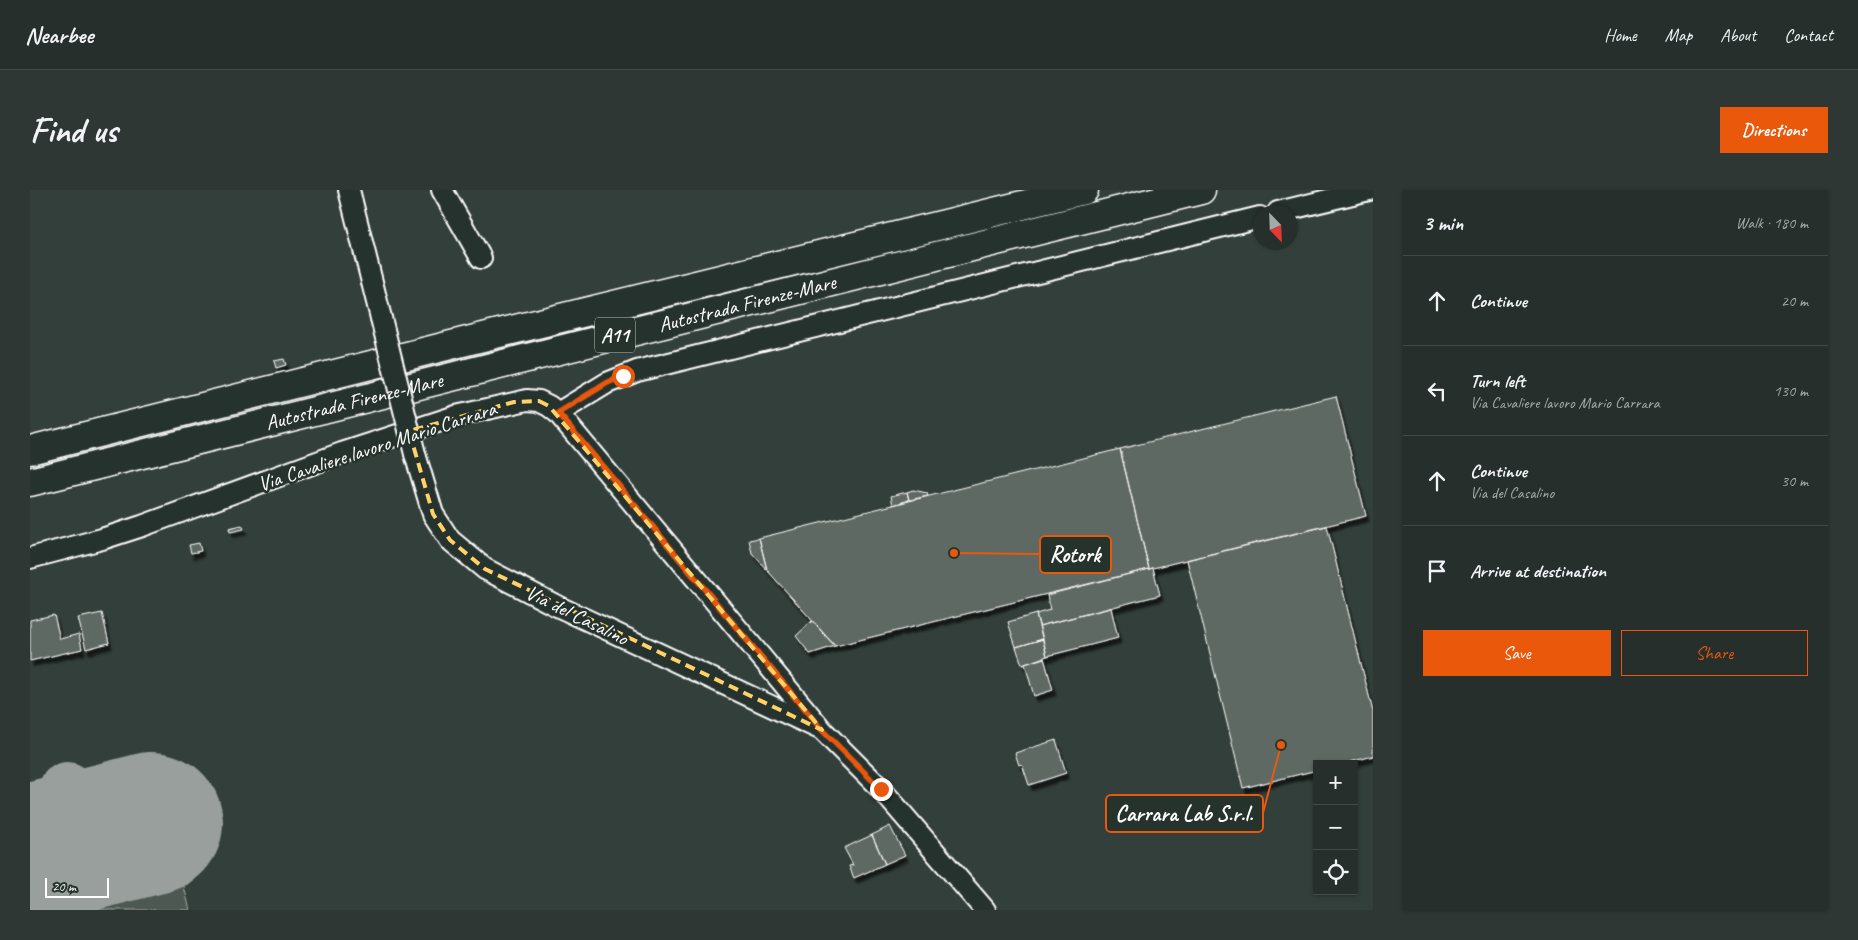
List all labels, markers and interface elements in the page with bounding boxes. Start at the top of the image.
text: Nearbee [25,20,93,50]
text: Home [1604,24,1637,46]
text: Map [1665,24,1692,46]
text: About [1720,24,1756,46]
text: Contact [1784,24,1833,46]
button: Directions [1720,107,1828,153]
text: Find us [30,108,117,153]
north arrow [1253,205,1298,250]
text: 3 min [1423,210,1463,236]
text: Walk · 180 m [1736,213,1808,233]
street label: Autostrada Firenze-Mare [656,268,839,338]
icon: ahead [1423,287,1451,315]
text: Continue [1470,289,1527,313]
text: 20 m [1781,291,1808,311]
road number: A11 [595,318,635,352]
route start [612,365,635,388]
street label: Autostrada Firenze-Mare [263,366,447,436]
text: Turn left [1470,369,1525,393]
icon: left [1423,377,1451,405]
text: 130 m [1774,381,1808,401]
text: Via Cavaliere lavoro Mario Carrara [1470,393,1660,413]
street label: Via Cavaliere lavoro Mario Carrara [255,395,501,497]
text: Continue [1470,459,1527,483]
icon: ahead [1423,467,1451,495]
text: 30 m [1781,471,1808,491]
text: Via del Casalino [1470,483,1554,503]
callout: Rotork [1040,536,1111,573]
text: Rotork [1049,541,1102,569]
icon: arrive [1423,557,1451,585]
text: Arrive at destination [1470,559,1606,583]
street label: Via del Casalino [522,579,634,652]
button: Save [1423,630,1611,676]
button: Share [1621,630,1808,676]
map controls [1313,760,1358,895]
button: + [1313,760,1358,805]
route end [870,778,893,801]
callout: Carrara Lab S.r.l. [1106,795,1263,832]
text: Carrara Lab S.r.l. [1115,800,1253,828]
button: − [1313,805,1358,850]
button: locate [1313,850,1358,895]
scale bar [45,875,109,898]
text: 20 m [52,878,76,895]

